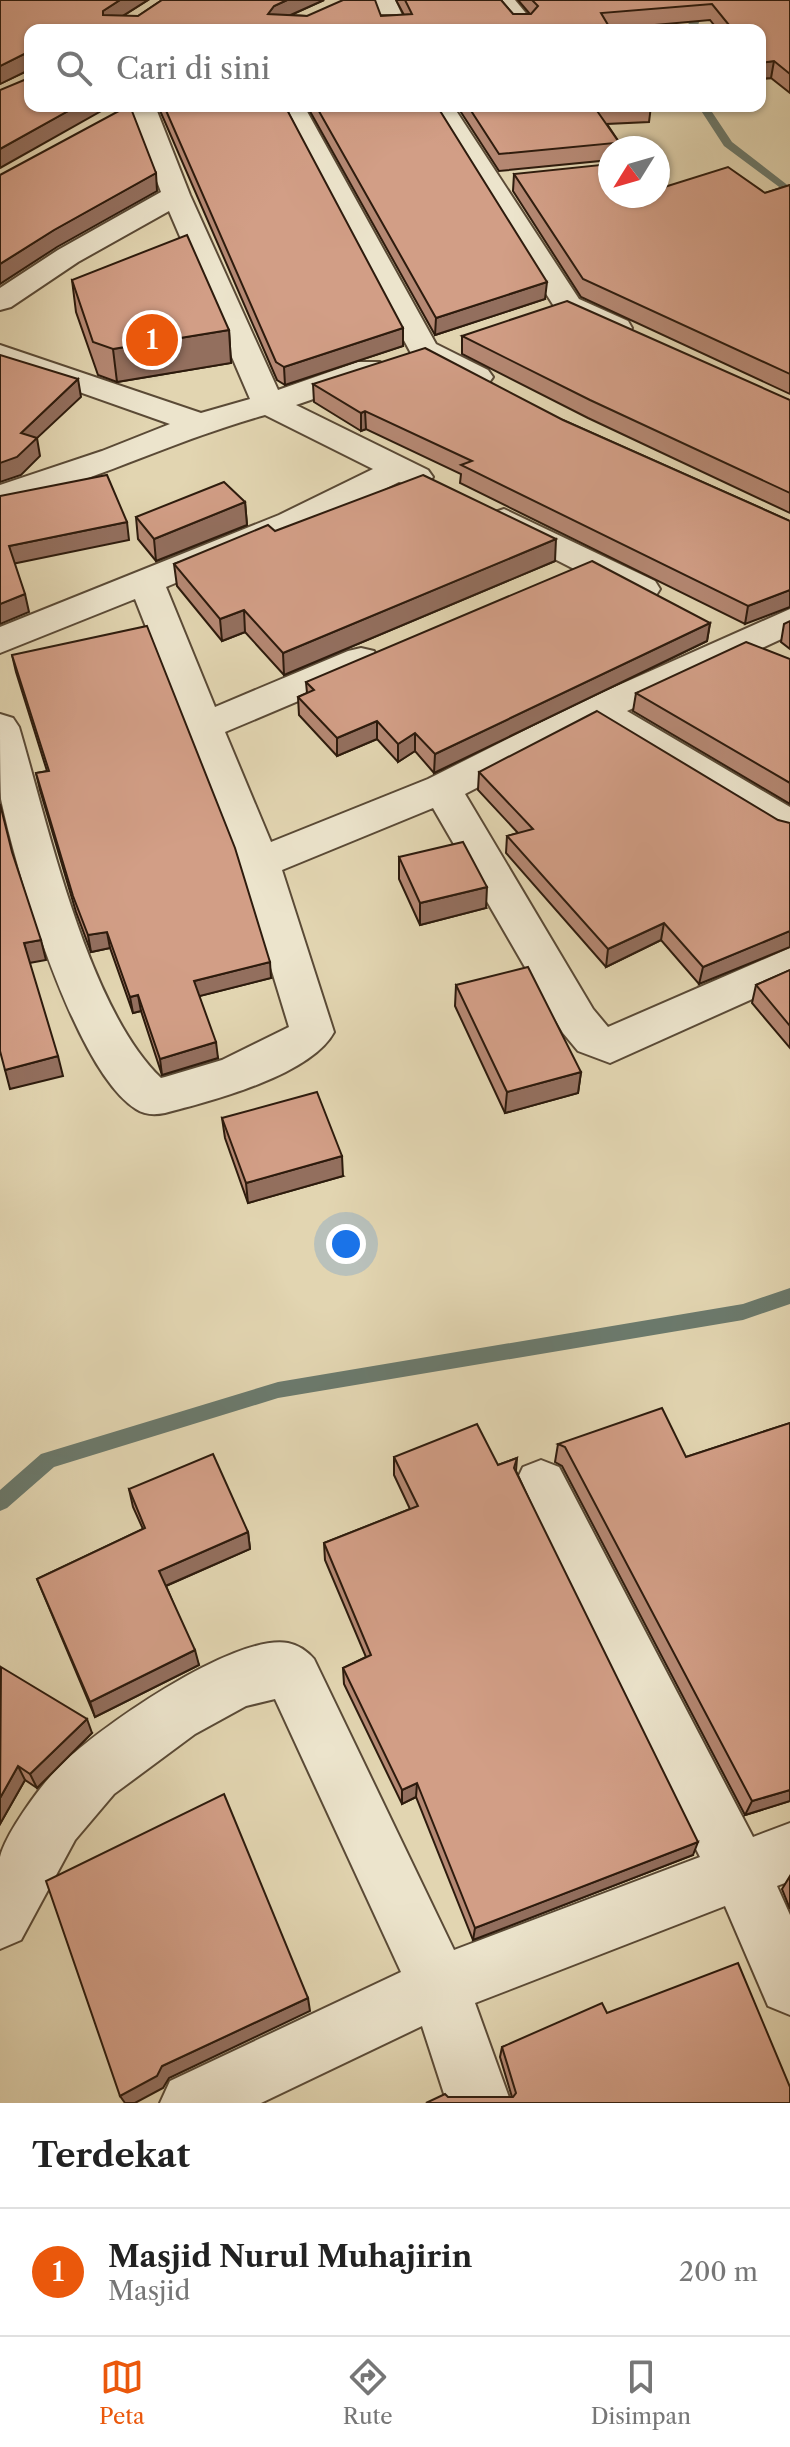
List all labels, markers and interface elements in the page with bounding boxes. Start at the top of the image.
search box [24,24,766,112]
icon: search [52,46,96,90]
text: Cari di sini [116,50,270,87]
north arrow [598,136,670,208]
pin: 1 [126,310,178,370]
your location [326,1224,366,1264]
text: Terdekat [32,2134,190,2176]
text: Masjid Nurul Muhajirin [108,2238,472,2275]
text: 1 [52,2256,64,2288]
text: 200 m [679,2256,758,2288]
text: Masjid [108,2275,190,2307]
tab: Peta [99,2355,145,2430]
tab: Rute [343,2355,393,2430]
tab: Disimpan [591,2355,691,2430]

